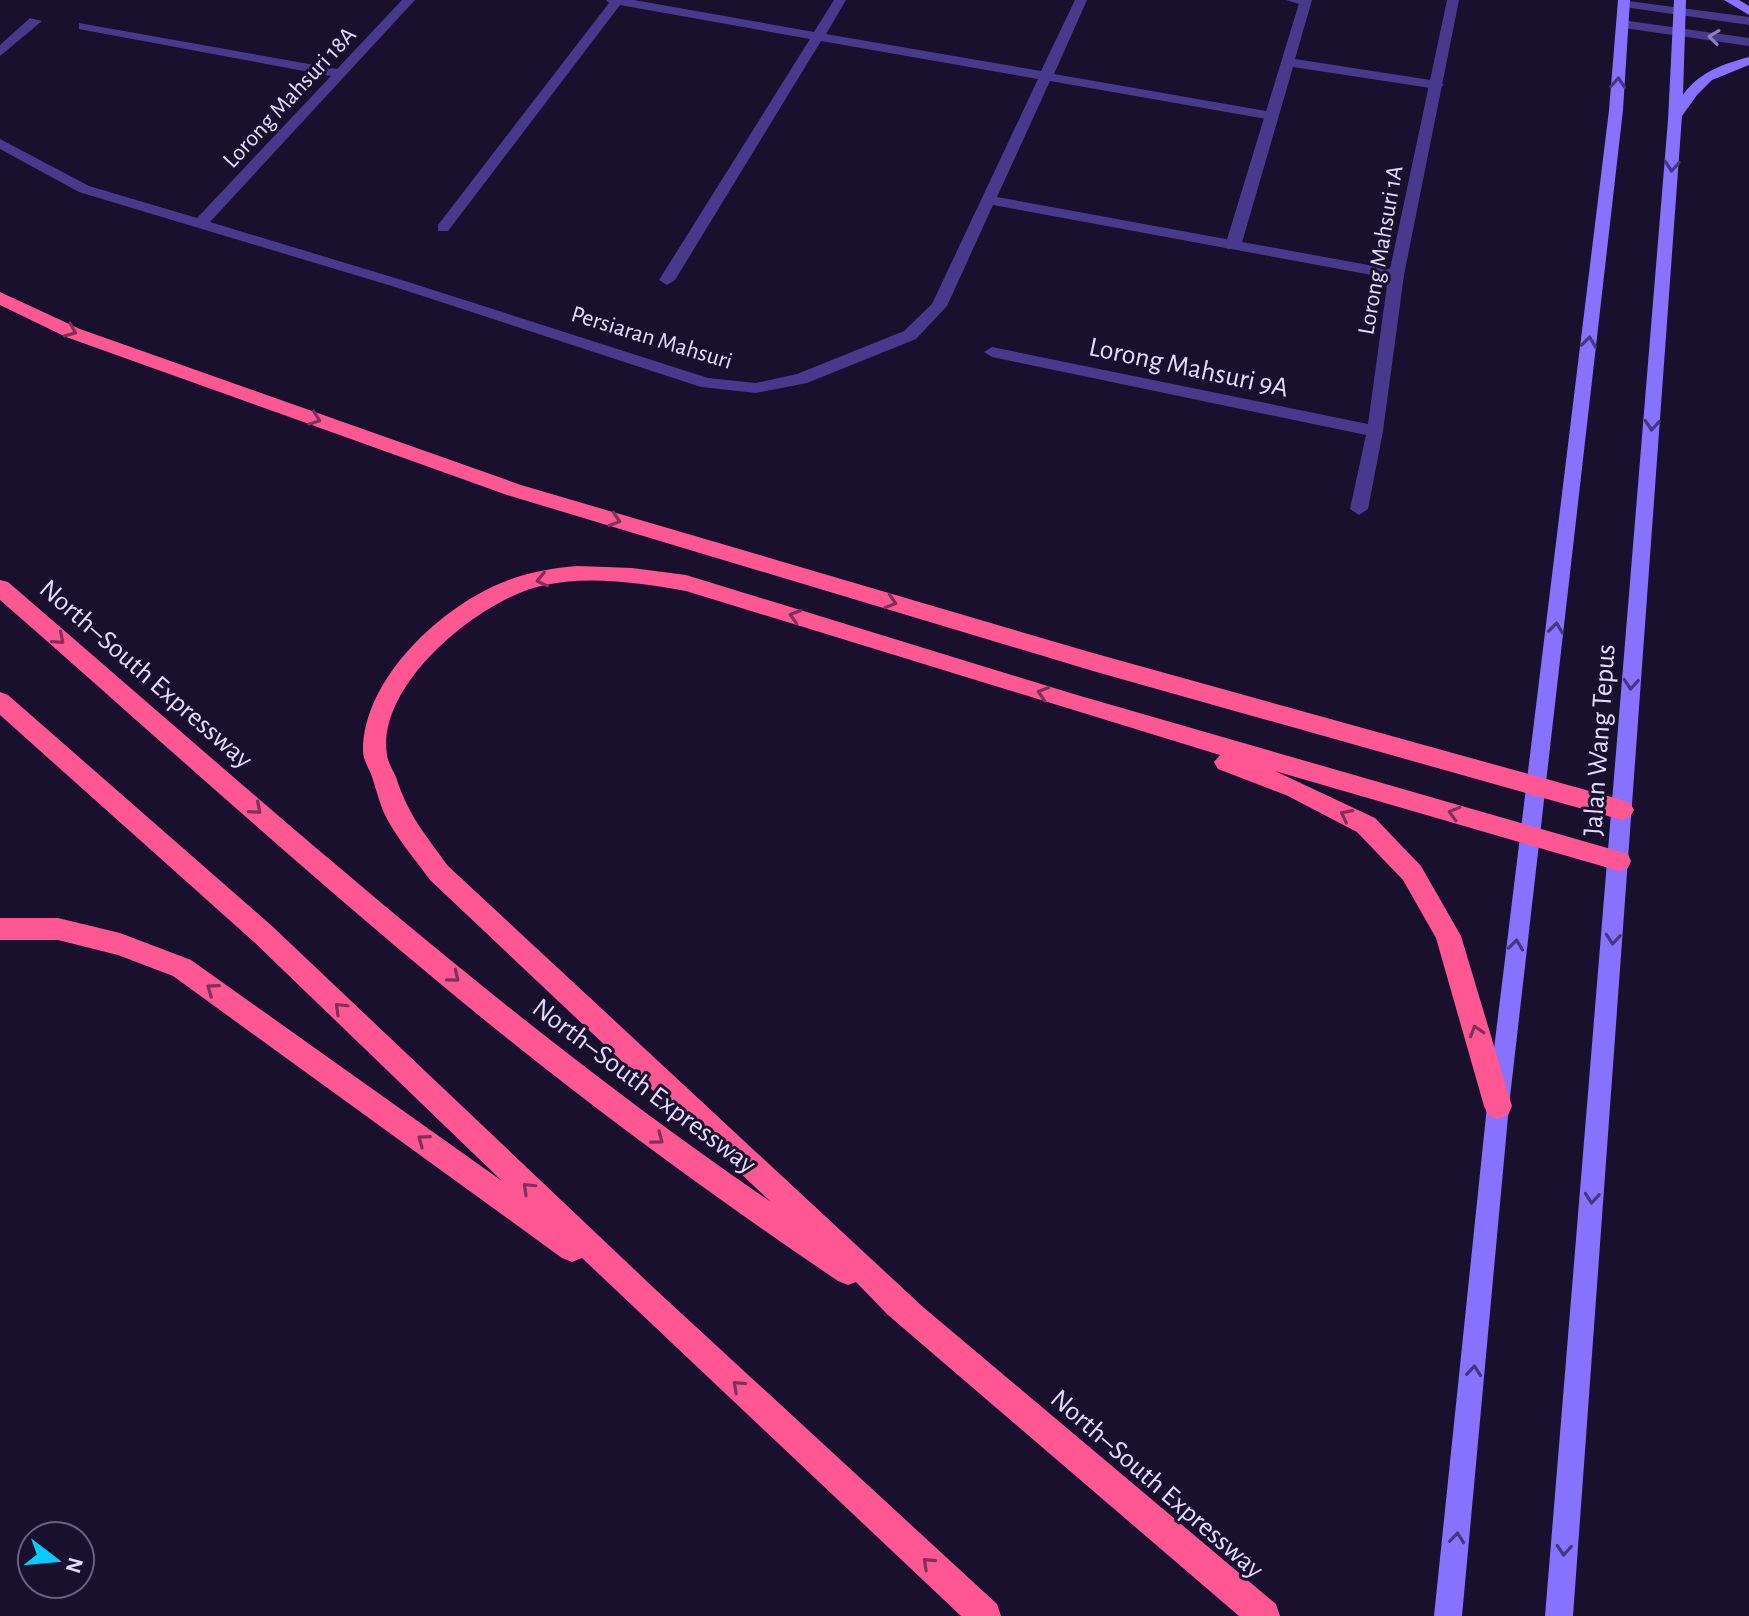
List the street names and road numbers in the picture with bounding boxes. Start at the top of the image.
street label: Lorong Mahsuri 18A [219,23,361,173]
street label: Lorong Mahsuri 1A [1354,164,1408,337]
street label: Persiaran Mahsuri [568,302,735,374]
street label: Lorong Mahsuri 9A [1086,333,1291,403]
street label: North–South Expressway [34,575,258,774]
street label: Jalan Wang Tepus [1579,643,1621,837]
street label: North–South Expressway [527,994,761,1180]
street label: North–South Expressway [1045,1385,1269,1584]

